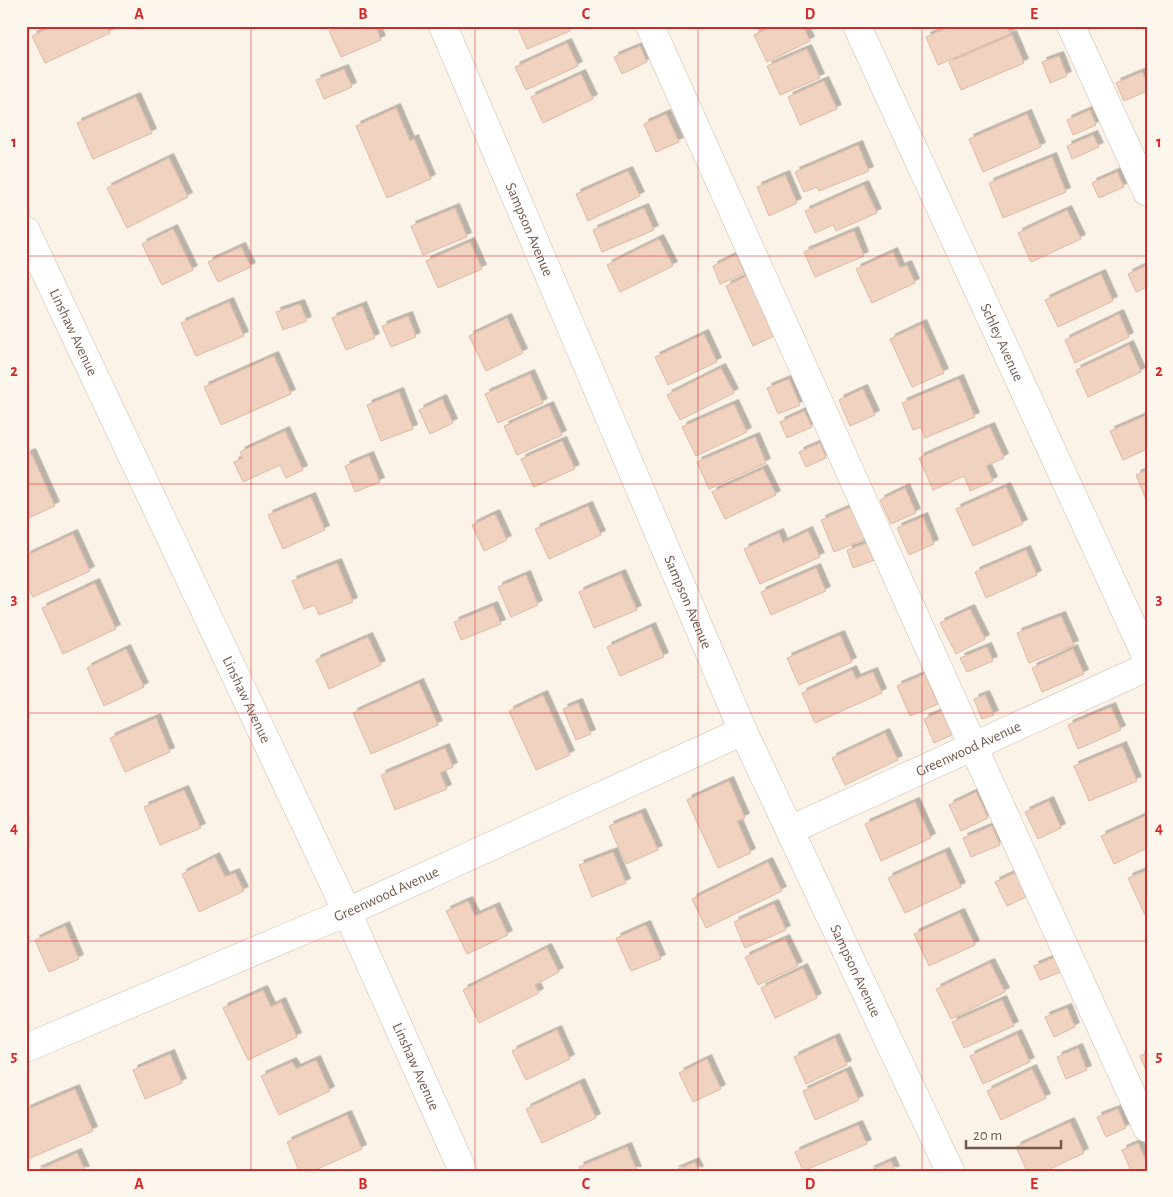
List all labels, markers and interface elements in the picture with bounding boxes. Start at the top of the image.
text: A [134,6,144,22]
text: B [358,6,368,22]
text: C [582,6,591,22]
text: D [805,6,816,22]
text: E [1030,6,1038,22]
text: 1 [11,134,17,150]
text: 1 [1156,134,1162,150]
street label: Sampson Avenue [503,180,556,278]
street label: Linshaw Avenue [47,287,101,378]
street label: Schley Avenue [978,301,1026,384]
text: 2 [10,363,18,379]
text: 2 [1155,363,1163,379]
street label: Sampson Avenue [662,553,715,651]
text: 3 [11,591,18,607]
text: 3 [1156,591,1163,607]
street label: Linshaw Avenue [220,654,274,745]
street label: Greenwood Avenue [914,718,1023,779]
text: 4 [10,820,18,836]
text: 4 [1155,820,1163,836]
street label: Greenwood Avenue [332,864,441,924]
street label: Sampson Avenue [828,922,884,1019]
street label: Linshaw Avenue [390,1020,442,1112]
text: 5 [11,1048,18,1064]
text: 5 [1156,1048,1163,1064]
scale bar [966,1117,1060,1149]
text: 20 m [973,1128,1002,1143]
text: A [134,1176,144,1192]
text: B [358,1176,368,1192]
text: C [582,1176,591,1192]
text: D [805,1176,816,1192]
text: E [1030,1176,1038,1192]

